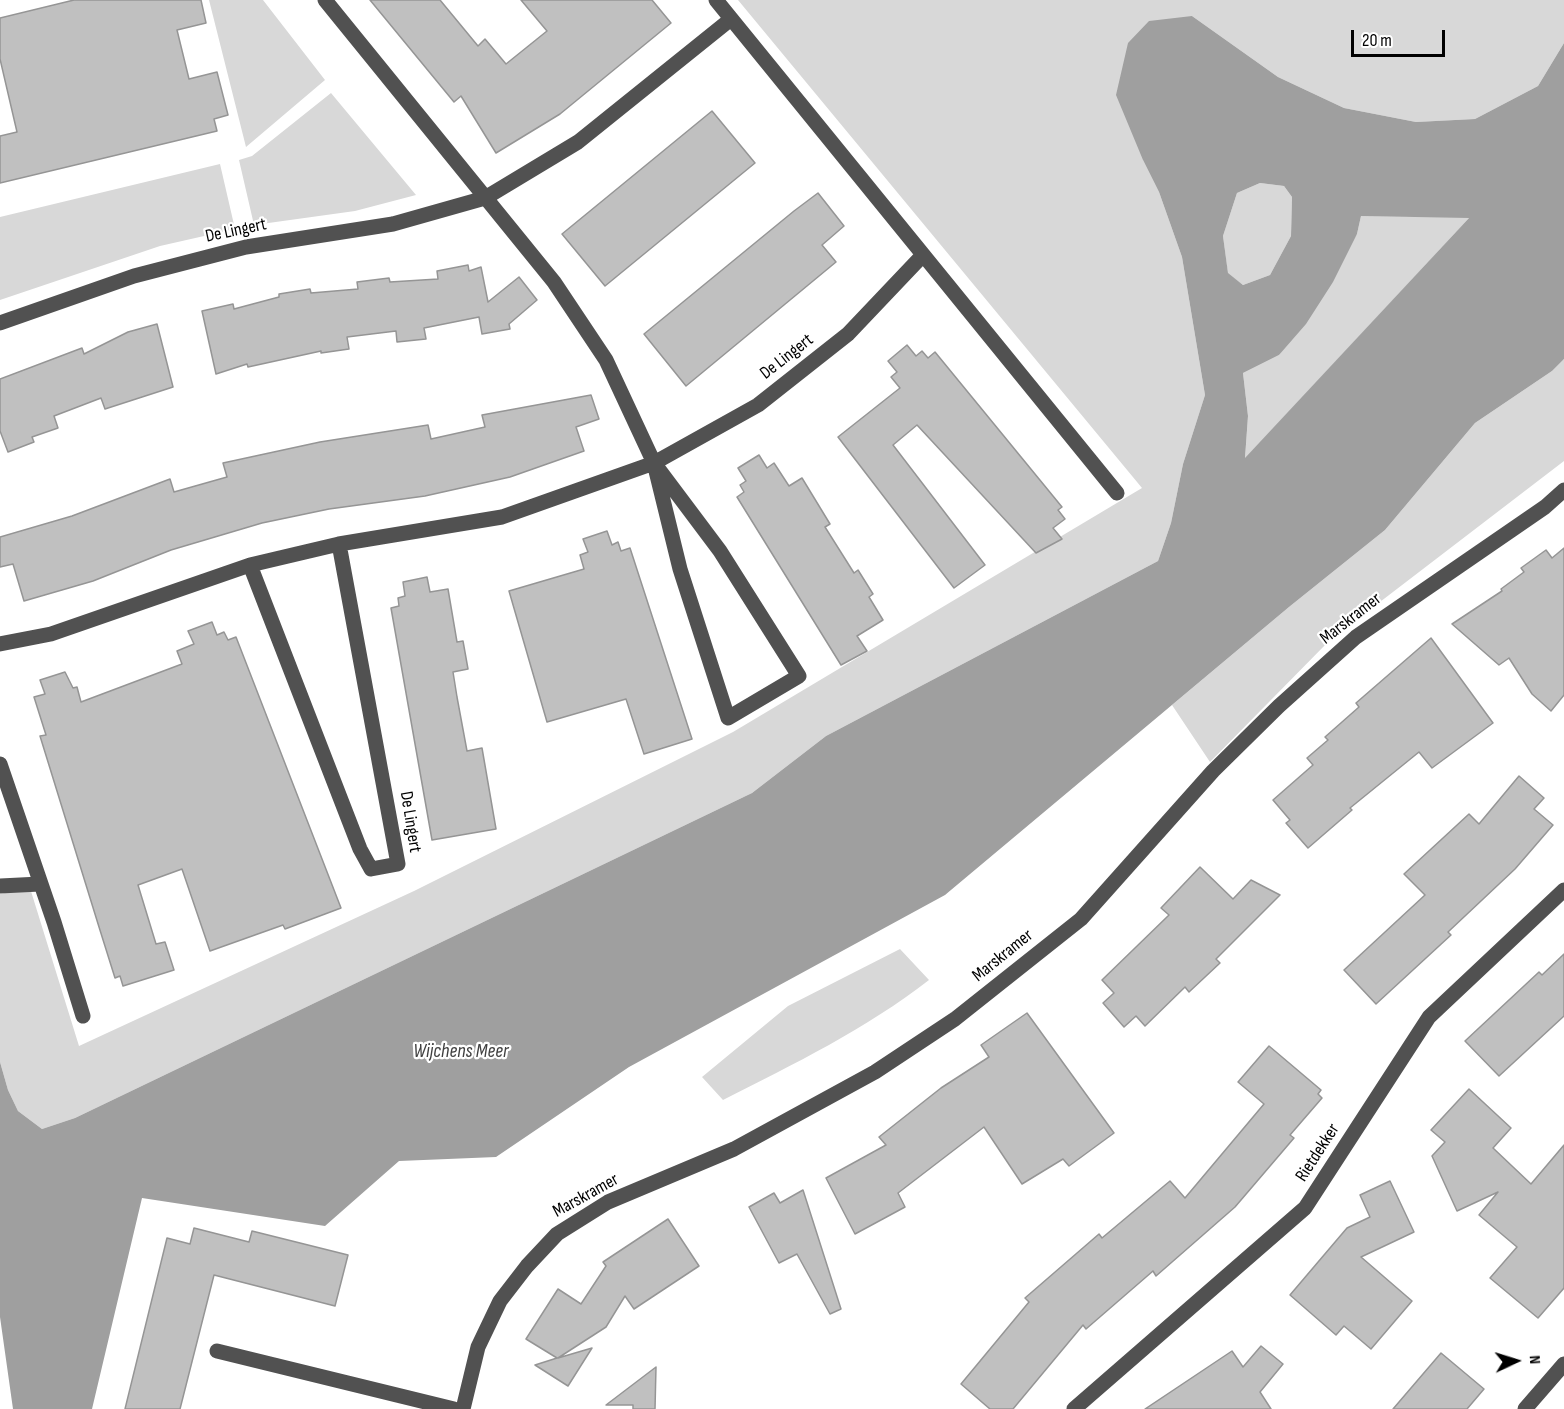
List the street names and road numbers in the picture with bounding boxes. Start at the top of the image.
street label: De Lingert [203,214,269,248]
street label: De Lingert [756,329,818,385]
street label: Marskramer [1316,588,1386,650]
street label: De Lingert [394,790,426,854]
street label: Marskramer [968,925,1038,987]
street label: Rietdekker [1291,1120,1345,1186]
street label: Marskramer [549,1169,623,1223]

